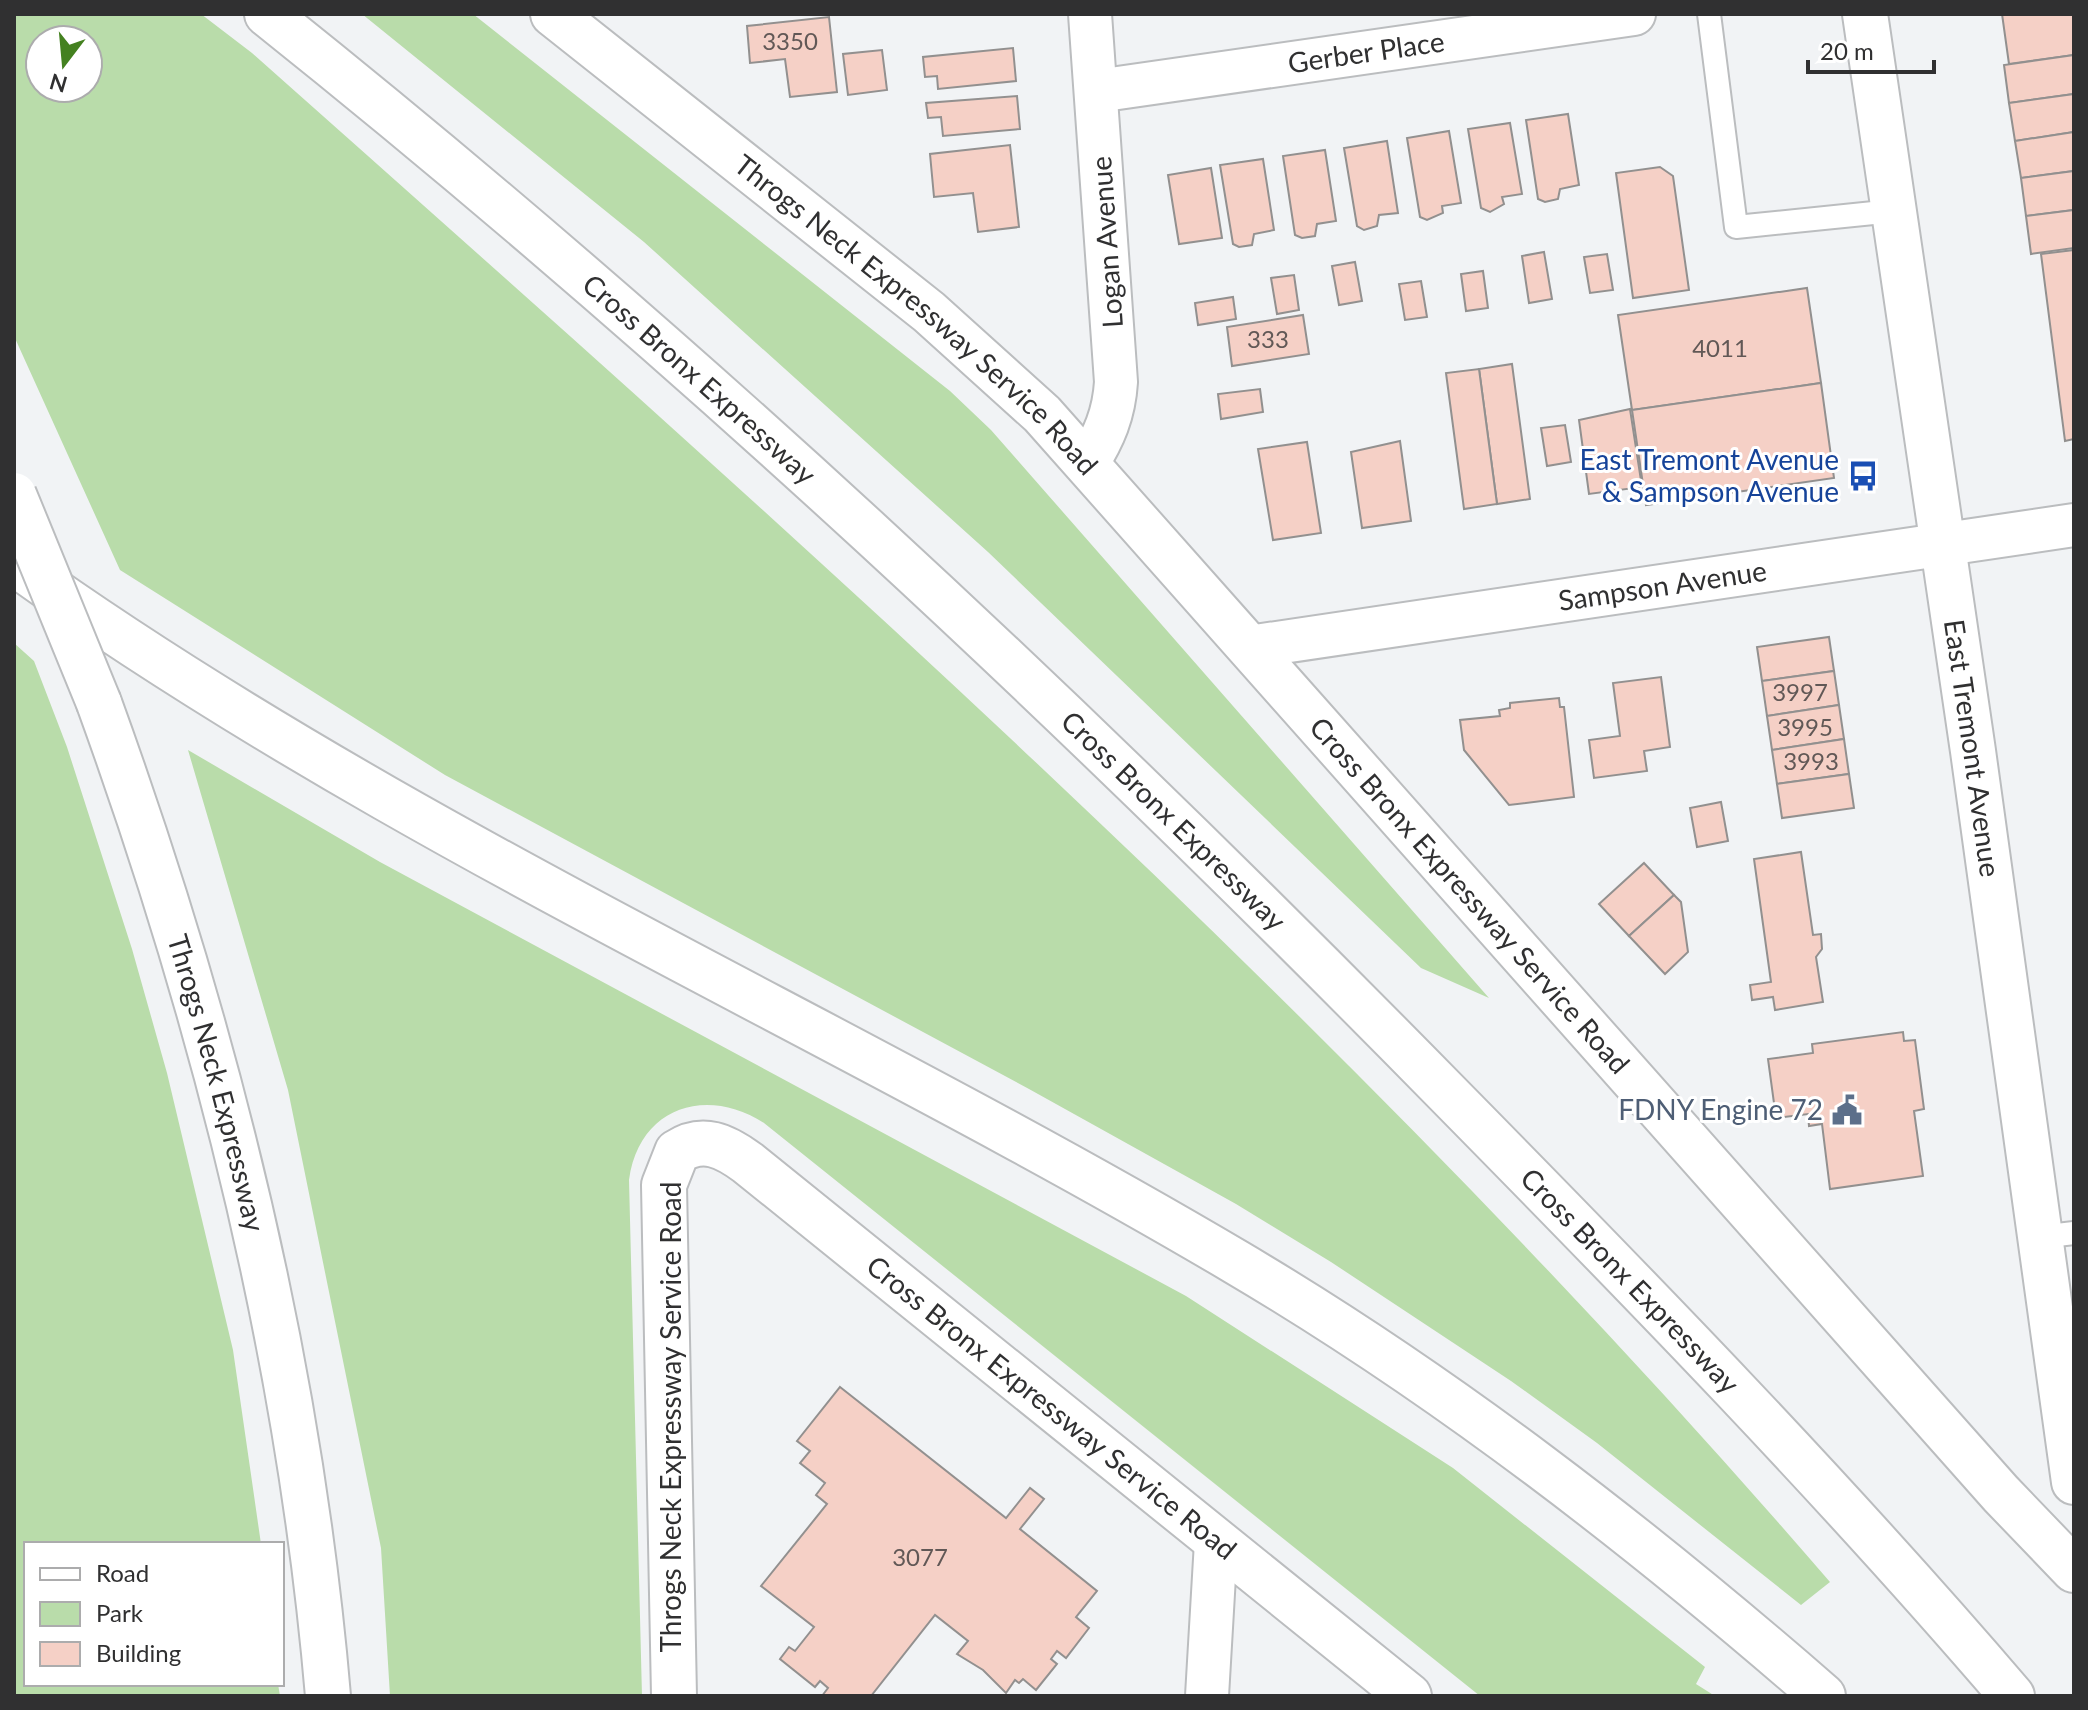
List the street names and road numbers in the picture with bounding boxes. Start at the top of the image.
street label: Gerber Place [1286,23,1447,79]
street label: Throgs Neck Expressway Service Road [728,147,1106,481]
street label: Logan Avenue [1083,155,1129,329]
street label: Cross Bronx Expressway [576,266,824,491]
street label: Sampson Avenue [1556,553,1769,617]
street label: East Tremont Avenue [1938,617,2008,879]
street label: Cross Bronx Expressway [1055,703,1294,937]
street label: Cross Bronx Expressway Service Road [1303,710,1637,1080]
street label: Throgs Neck Expressway [161,930,273,1235]
street label: Cross Bronx Expressway [1514,1160,1747,1400]
street label: Throgs Neck Expressway Service Road [653,1182,687,1652]
street label: Cross Bronx Expressway Service Road [860,1248,1244,1566]

